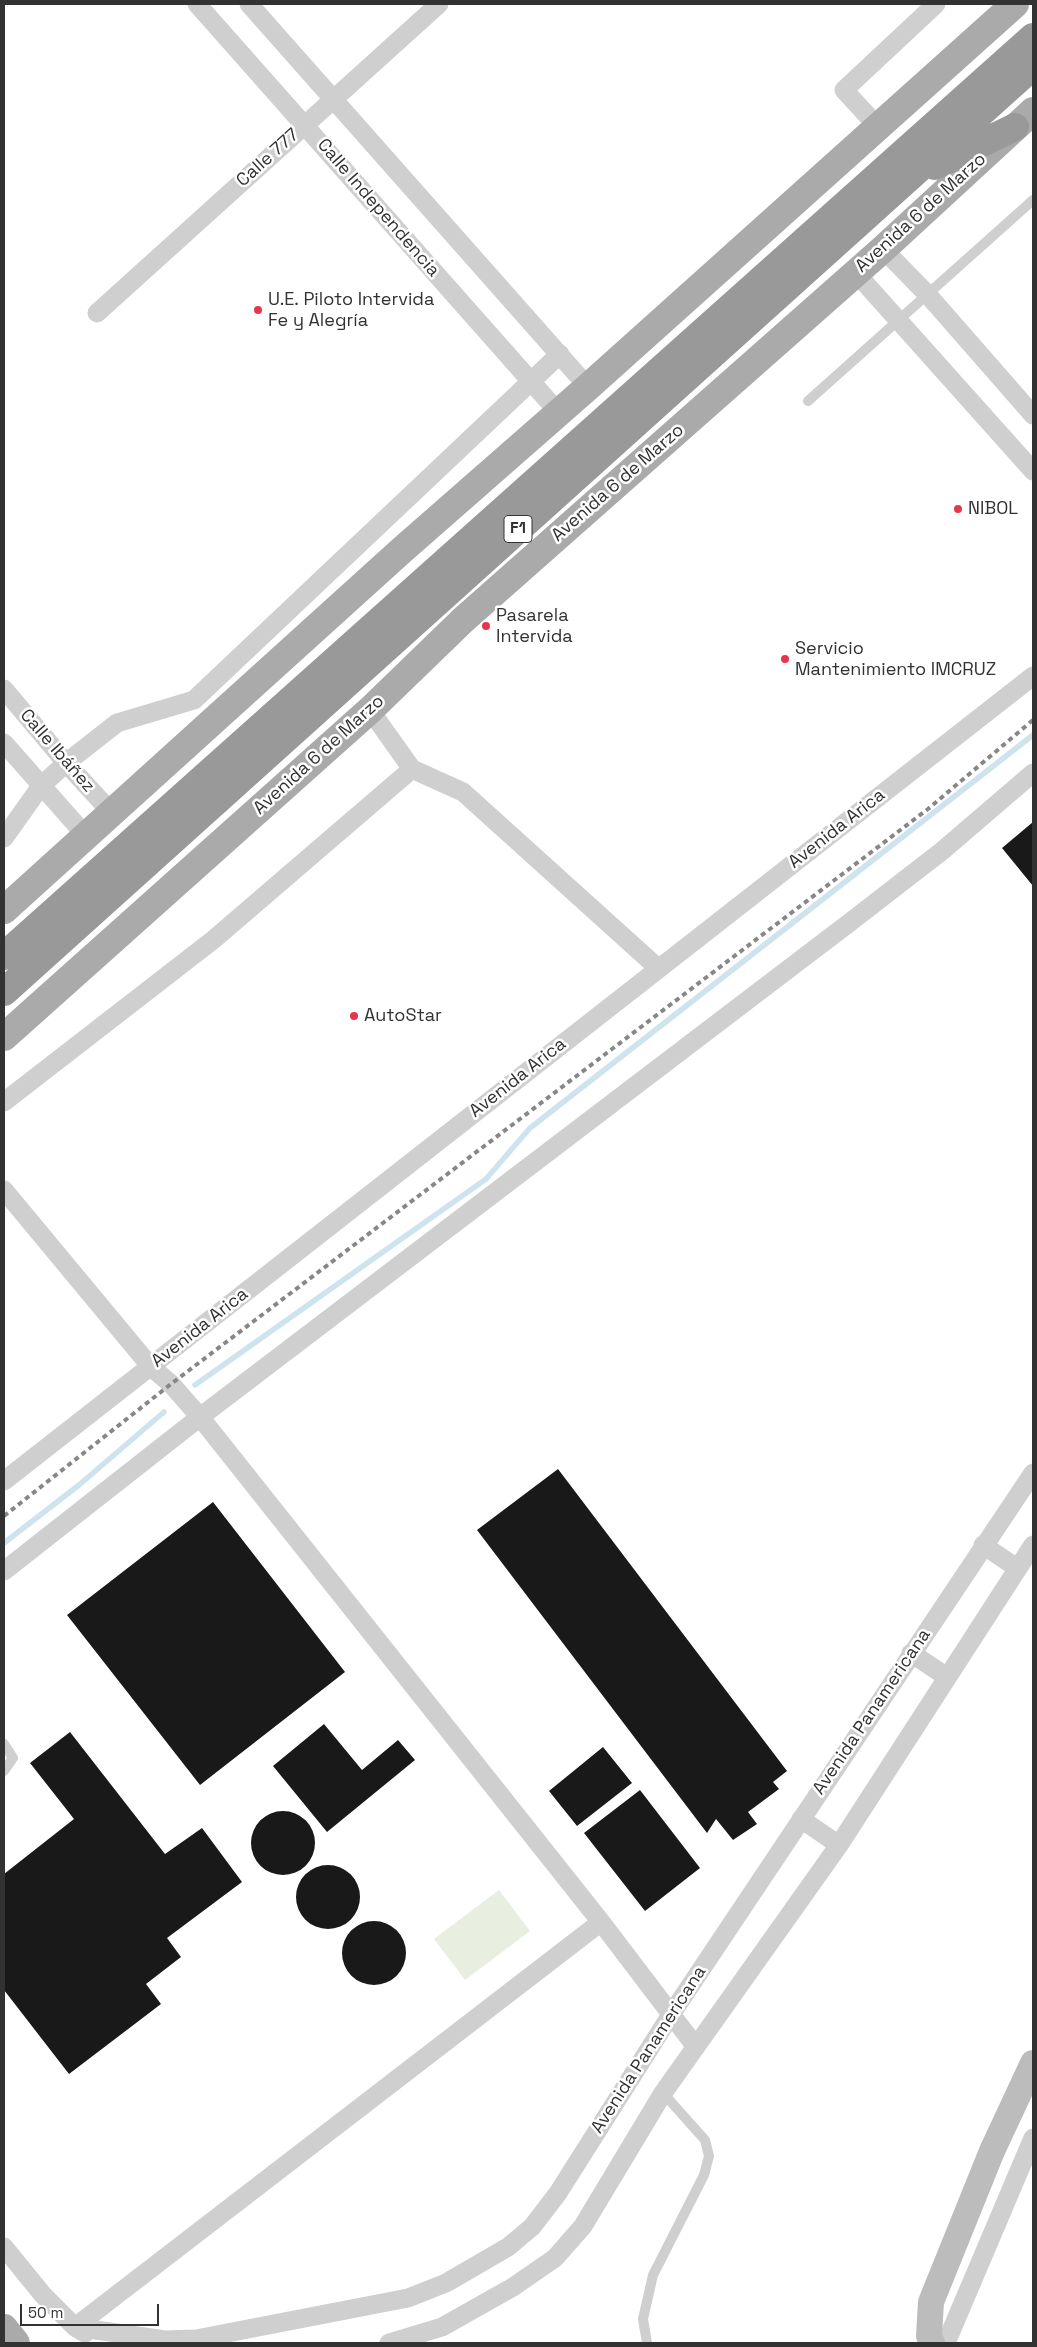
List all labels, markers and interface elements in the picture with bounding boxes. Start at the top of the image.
street label: Calle 777 [232,124,304,192]
street label: Calle Independencia [312,135,444,281]
street label: Avenida 6 de Marzo [851,149,991,277]
place label: U.E. Piloto Intervida Fe y Alegría [268,289,434,332]
marker: U.E. Piloto Intervida Fe y Alegría [252,304,264,316]
street label: Avenida 6 de Marzo [547,420,689,546]
place label: NIBOL [968,498,1018,520]
marker: NIBOL [952,503,964,515]
road number: F1 [504,516,532,542]
place label: Pasarela Intervida [496,605,573,648]
marker: Pasarela Intervida [480,620,492,632]
place label: Servicio Mantenimiento IMCRUZ [795,638,996,681]
marker: Servicio Mantenimiento IMCRUZ [779,653,791,665]
street label: Avenida 6 de Marzo [249,691,389,819]
street label: Calle Ibáñez [15,705,99,797]
street label: Avenida Arica [784,785,890,873]
place label: AutoStar [364,1005,442,1027]
marker: AutoStar [348,1010,360,1022]
street label: Avenida Arica [465,1034,571,1122]
street label: Avenida Arica [147,1284,253,1372]
street label: Avenida Panamericana [808,1625,936,1799]
street label: Avenida Panamericana [587,1962,711,2138]
scale bar [22,2294,161,2326]
text: 50 m [28,2303,63,2322]

